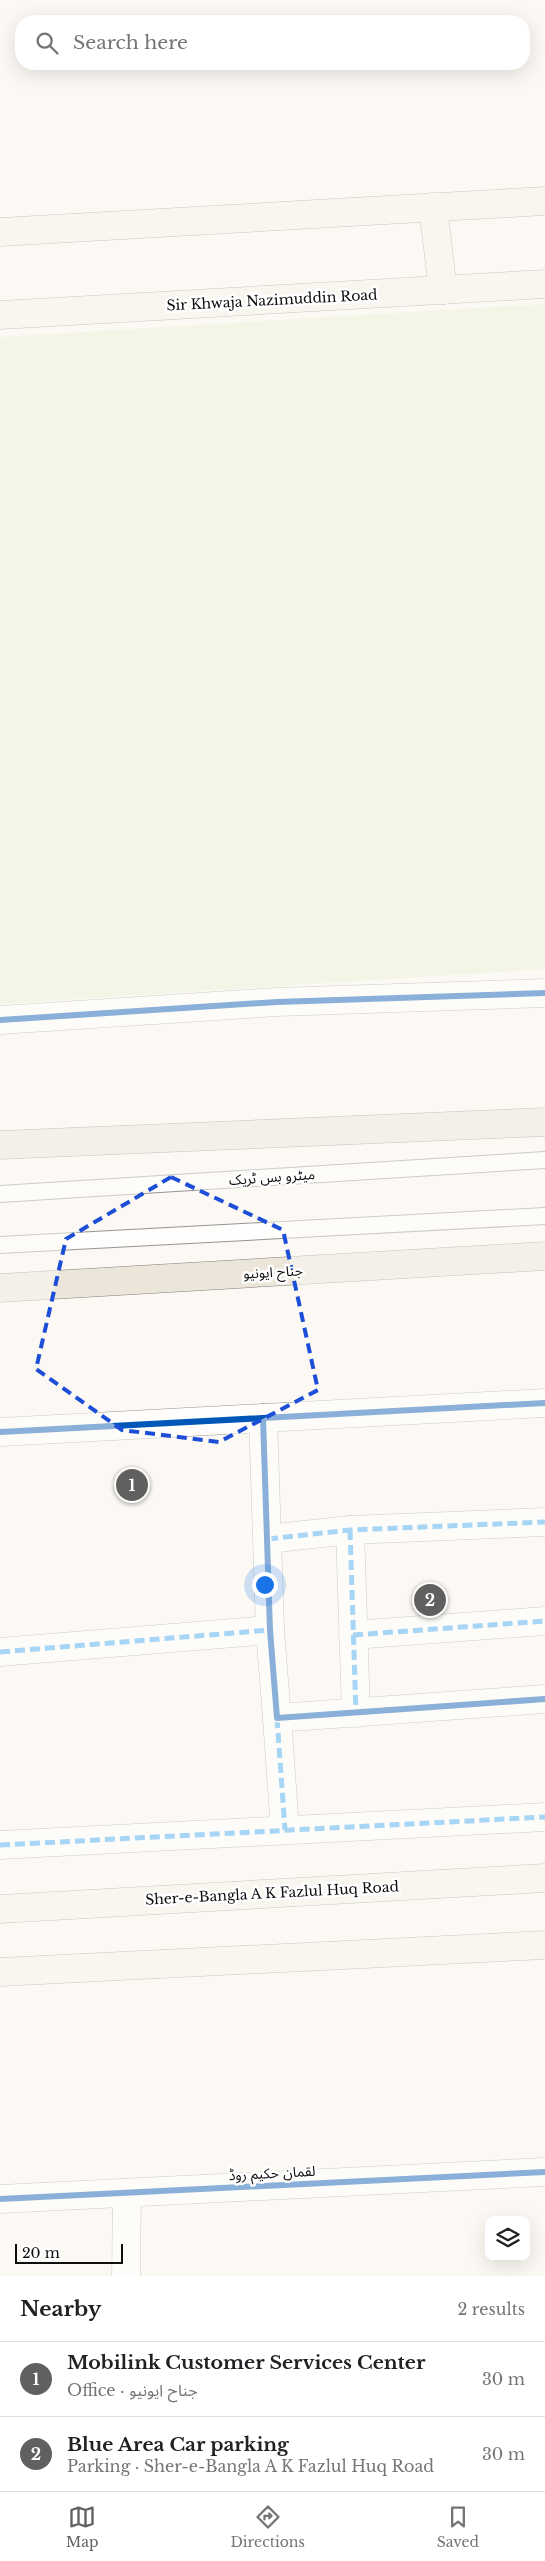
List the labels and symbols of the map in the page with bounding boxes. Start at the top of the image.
street label: Sir Khwaja Nazimuddin Road [166,285,378,315]
street label: میٹرو بس ٹریک [228,1165,316,1189]
street label: جناح ایونیو [243,1261,303,1285]
pin: 1 [116,1466,148,1504]
your location [252,1572,278,1598]
pin: 2 [414,1581,446,1619]
street label: Sher-e-Bangla A K Fazlul Huq Road [145,1877,400,1909]
street label: لقمان حکیم روڈ [228,2162,316,2186]
scale bar [15,2241,122,2264]

